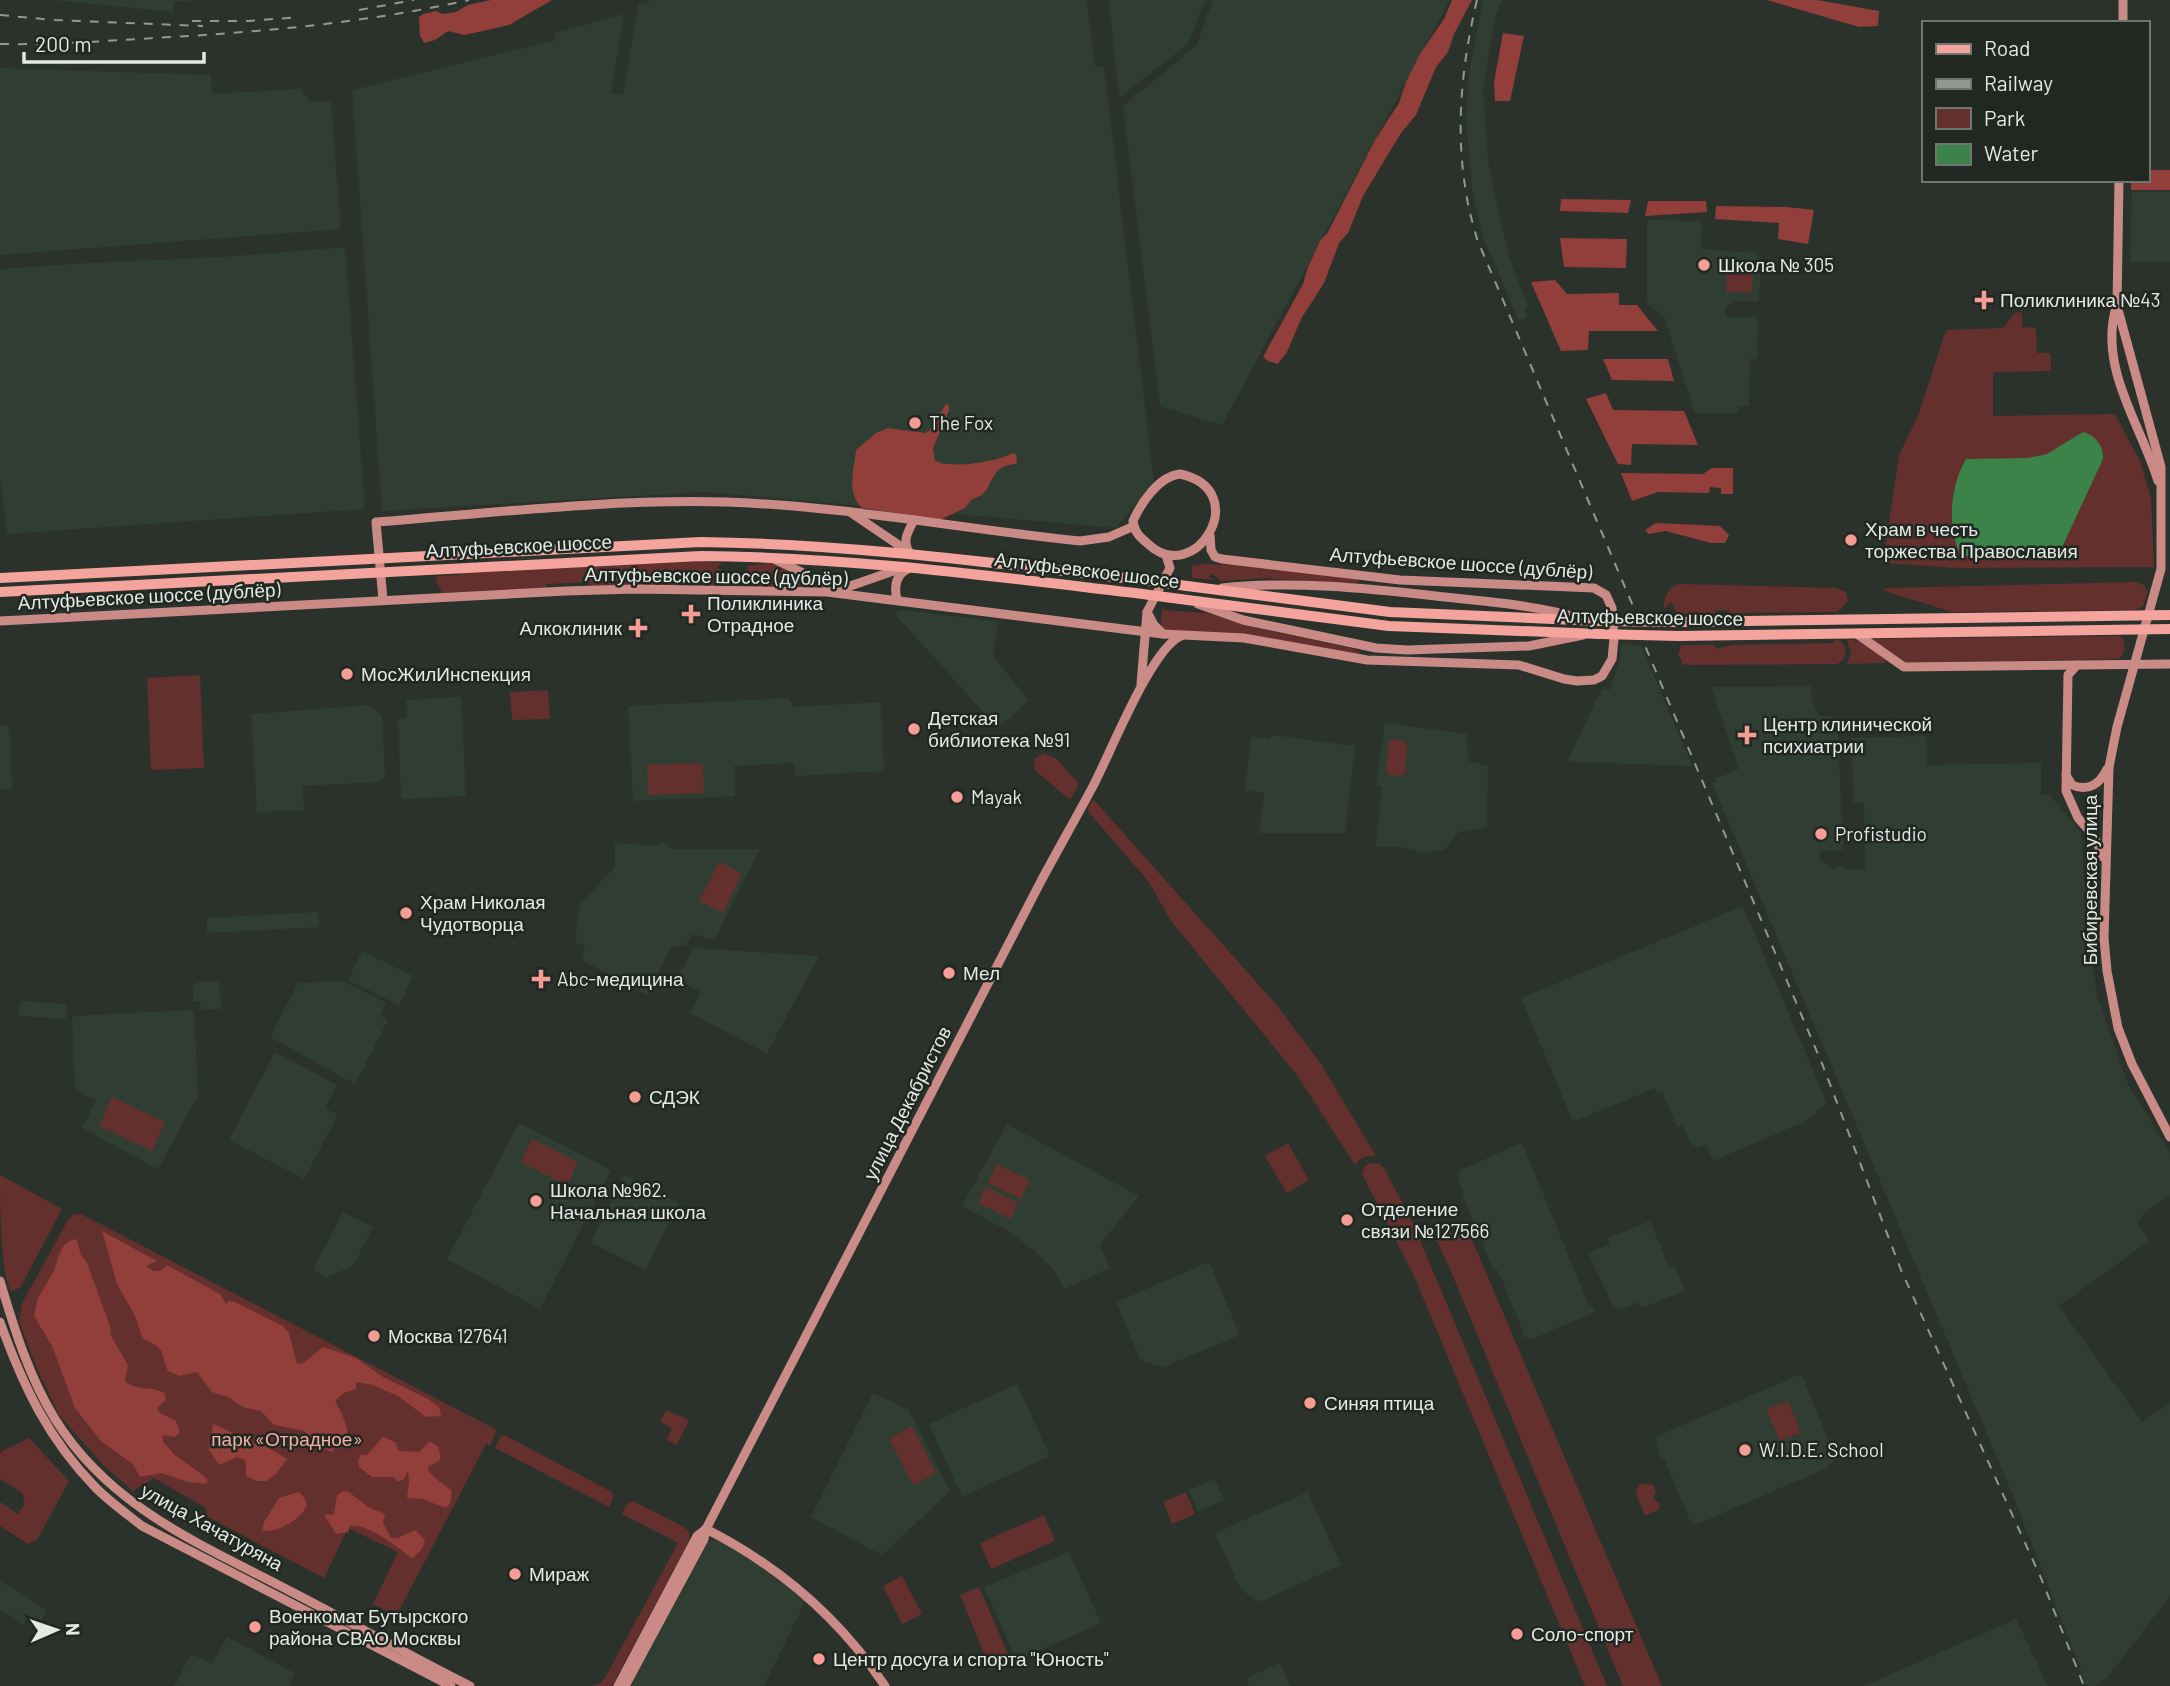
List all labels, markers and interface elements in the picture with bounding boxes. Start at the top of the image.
scale bar [24,21,205,65]
legend [1922,21,2149,182]
text: 200 m [35,31,92,56]
text: Road [1984,35,2030,60]
text: Railway [1984,70,2053,95]
text: Park [1984,105,2025,130]
text: Water [1984,140,2039,165]
place label: Школа № 305 [1718,253,1834,276]
marker: Школа № 305 [1696,257,1712,273]
place label: Поликлиника №43 [2000,288,2161,311]
marker: Поликлиника №43 [1974,290,1994,310]
place label: The Fox [929,411,993,434]
marker: The Fox [907,415,923,431]
place label: Храм в честь торжества Православия [1865,517,2078,562]
street label: Алтуфьевское шоссе [425,529,613,562]
marker: Храм в честь торжества Православия [1843,532,1859,548]
street label: Алтуфьевское шоссе (дублёр) [1329,542,1594,583]
street label: Алтуфьевское шоссе [993,547,1181,592]
street label: Алтуфьевское шоссе (дублёр) [584,562,849,589]
street label: Алтуфьевское шоссе (дублёр) [17,577,282,614]
place label: Поликлиника Отрадное [707,591,824,636]
street label: Алтуфьевское шоссе [1557,603,1743,630]
marker: Поликлиника Отрадное [681,604,701,624]
place label: Алкоклиник [520,616,623,639]
marker: Алкоклиник [628,618,648,638]
place label: МосЖилИнспекция [361,662,531,685]
marker: МосЖилИнспекция [339,666,355,682]
place label: Детская библиотека №91 [928,706,1070,751]
place label: Центр клинической психиатрии [1763,712,1932,757]
marker: Детская библиотека №91 [906,721,922,737]
marker: Центр клинической психиатрии [1737,725,1757,745]
place label: Mayak [971,785,1022,808]
marker: Mayak [949,789,965,805]
street label: Бибиревская улица [2078,794,2101,965]
place label: Profistudio [1835,822,1927,845]
marker: Profistudio [1813,826,1829,842]
place label: Храм Николая Чудотворца [420,890,546,935]
marker: Храм Николая Чудотворца [398,905,414,921]
place label: Мел [963,961,1000,984]
marker: Мел [941,965,957,981]
place label: Abc-медицина [557,967,684,990]
marker: Abc-медицина [531,969,551,989]
street label: улица Декабристов [858,1022,955,1183]
place label: СДЭК [649,1085,700,1108]
marker: СДЭК [627,1089,643,1105]
place label: Школа №962. Начальная школа [550,1178,706,1223]
marker: Школа №962. Начальная школа [528,1193,544,1209]
place label: Отделение связи №127566 [1361,1197,1489,1242]
marker: Отделение связи №127566 [1339,1212,1355,1228]
place label: Москва 127641 [388,1324,508,1347]
marker: Москва 127641 [366,1328,382,1344]
place label: Синяя птица [1324,1391,1435,1414]
marker: Синяя птица [1302,1395,1318,1411]
park label: парк «Отрадное» [211,1427,363,1450]
place label: W.I.D.E. School [1759,1438,1884,1461]
marker: W.I.D.E. School [1737,1442,1753,1458]
street label: улица Хачатуряна [137,1478,288,1575]
place label: Мираж [529,1562,590,1585]
marker: Мираж [507,1566,523,1582]
north arrow [21,1595,91,1665]
place label: Военкомат Бутырского района СВАО Москвы [269,1604,468,1649]
marker: Военкомат Бутырского района СВАО Москвы [247,1619,263,1635]
place label: Соло-спорт [1531,1622,1634,1645]
text: N [62,1623,85,1636]
marker: Соло-спорт [1509,1626,1525,1642]
place label: Центр досуга и спорта "Юность" [833,1647,1109,1670]
marker: Центр досуга и спорта "Юность" [811,1651,827,1667]

